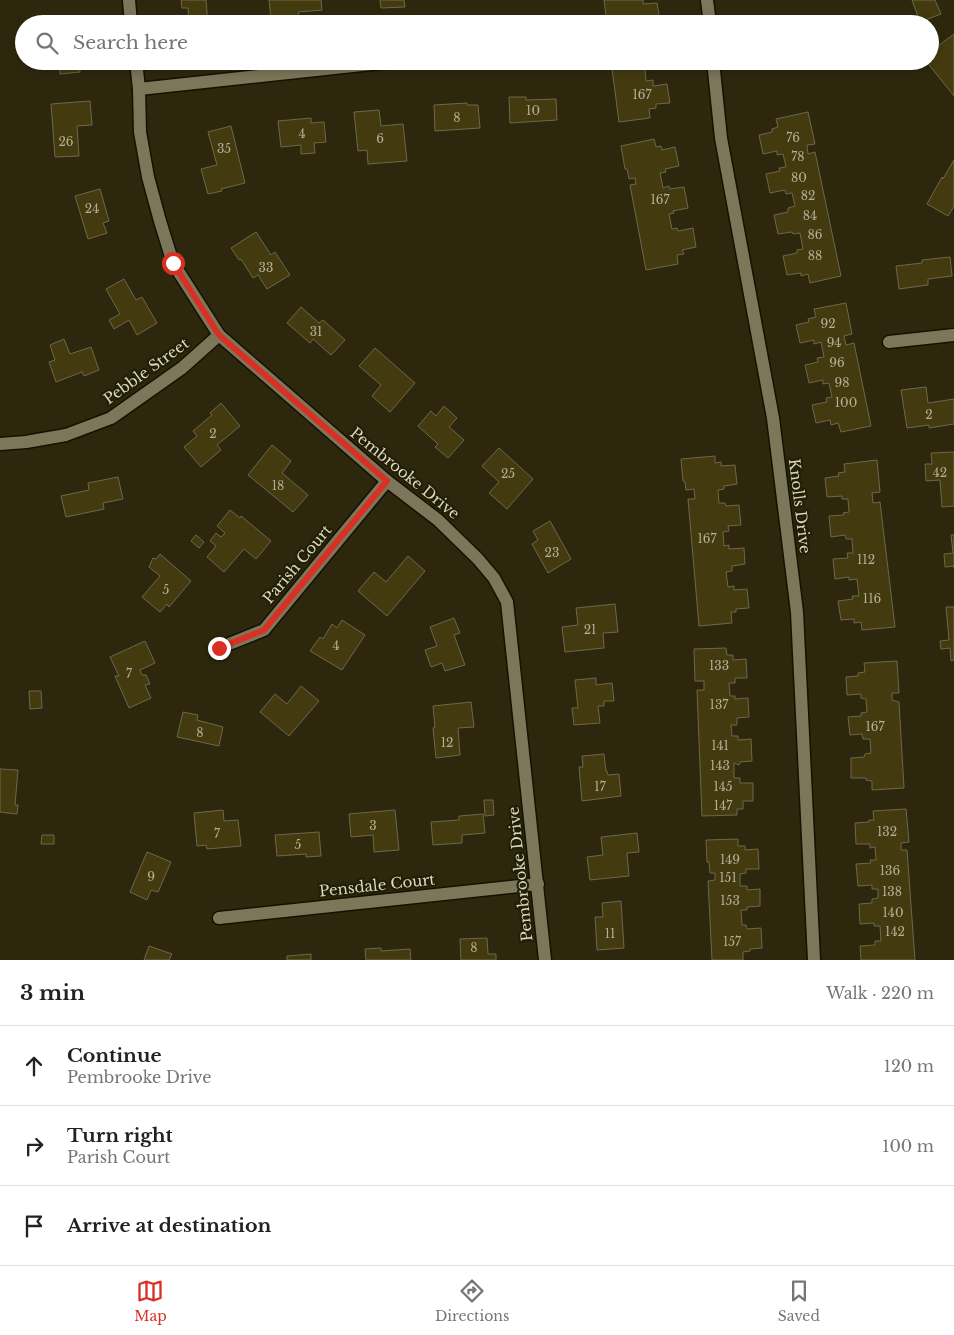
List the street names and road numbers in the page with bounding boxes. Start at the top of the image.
street label: Pebble Street [100,333,193,408]
street label: Pembrooke Drive [346,423,464,523]
street label: Knolls Drive [785,457,815,555]
street label: Parish Court [259,521,336,607]
street label: Pembrooke Drive [503,806,537,942]
street label: Pensdale Court [318,869,436,901]

